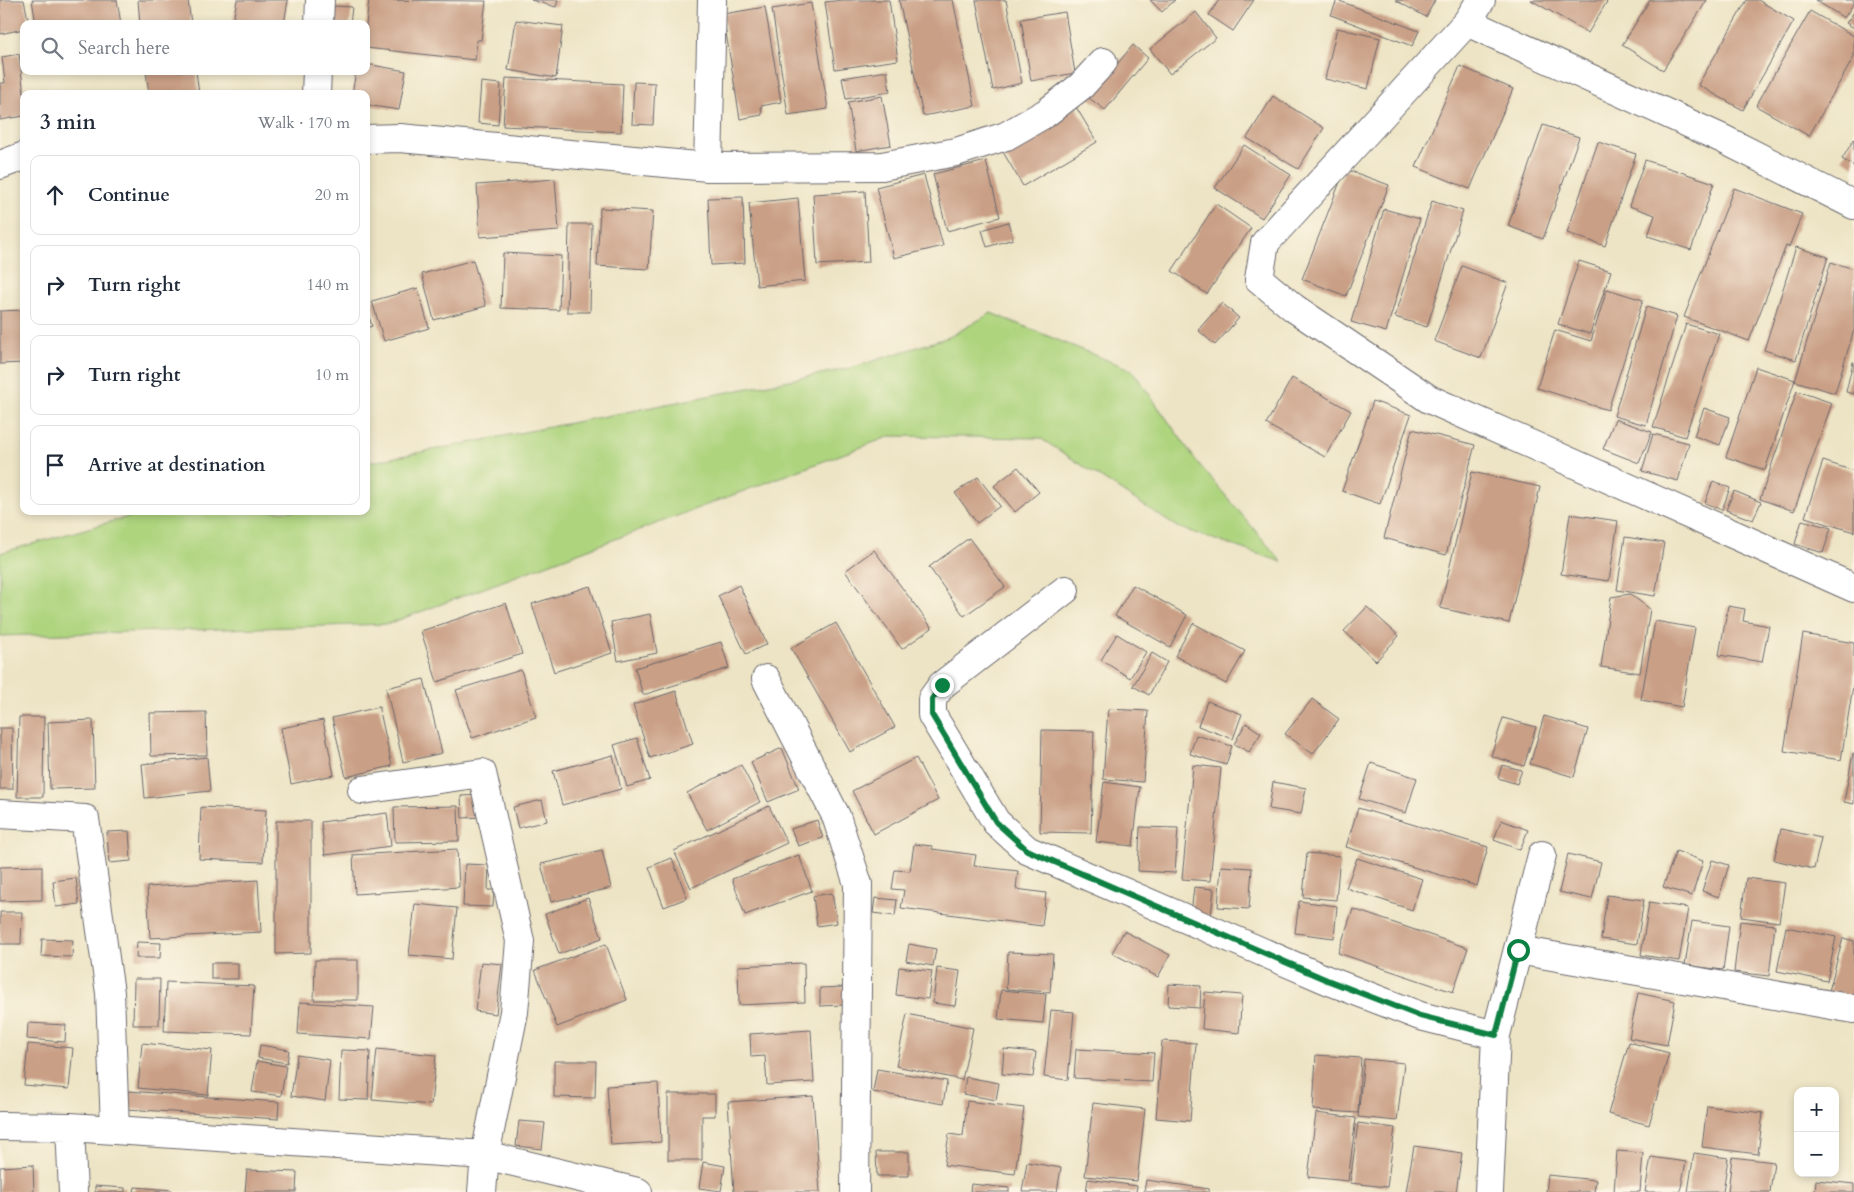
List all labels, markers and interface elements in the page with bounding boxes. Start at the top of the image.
search box [20,20,370,75]
icon: search [38,34,66,62]
text: Search here [78,35,170,61]
text: 3 min [40,108,96,137]
text: Walk · 170 m [258,112,350,134]
icon: ahead [41,181,69,209]
text: Continue [88,182,170,208]
text: 20 m [315,184,349,206]
icon: right [41,271,69,299]
text: Turn right [88,272,180,298]
text: 140 m [307,274,349,296]
icon: right [41,361,69,389]
text: Turn right [88,362,180,388]
text: 10 m [315,364,349,386]
icon: arrive [41,451,69,479]
text: Arrive at destination [88,452,265,478]
route end [931,674,954,697]
route start [1507,939,1530,962]
map controls [1794,1087,1839,1177]
button: + [1794,1087,1839,1132]
button: − [1794,1132,1839,1177]

